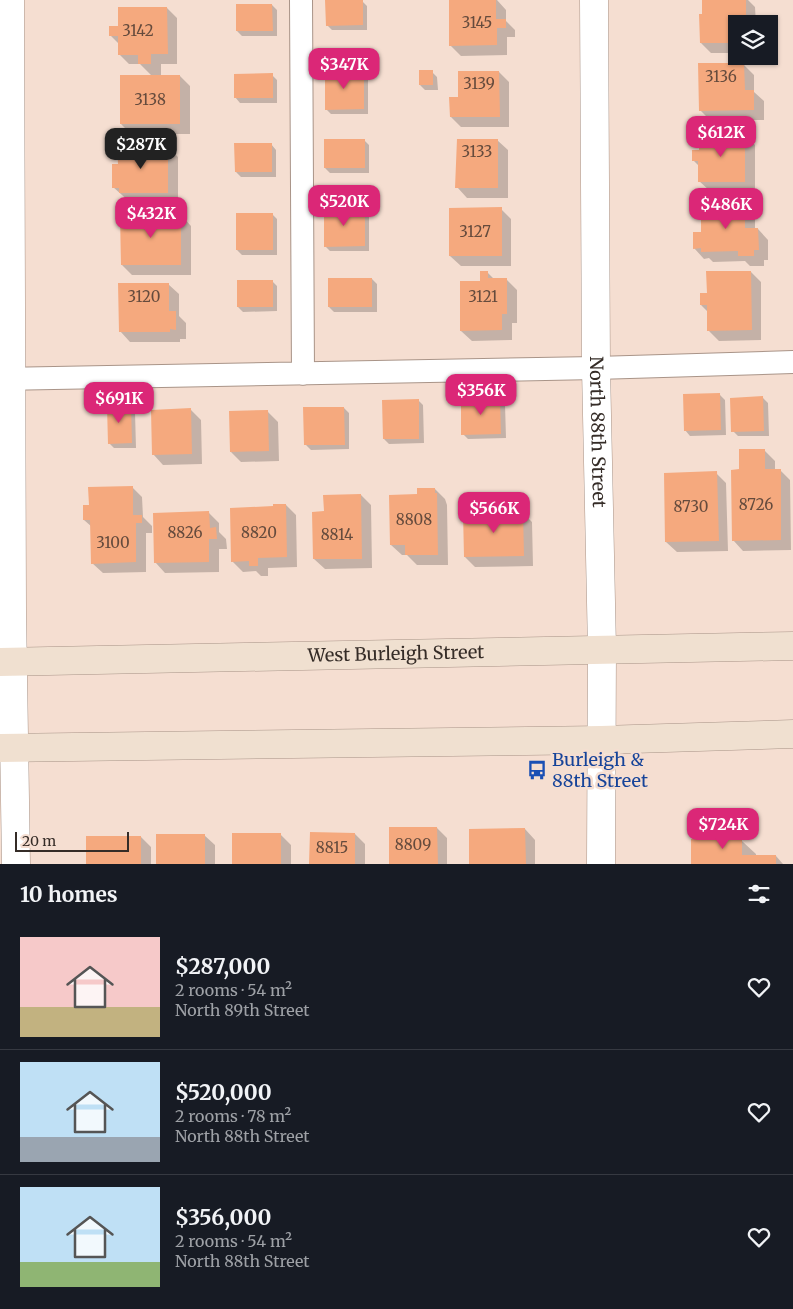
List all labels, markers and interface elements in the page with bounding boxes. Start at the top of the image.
house number: 3145 [462,13,492,32]
map controls [728,15,778,65]
button: layers [728,15,778,65]
house number: 3142 [122,21,154,40]
pin: $347K [309,48,379,90]
text: $347K [319,54,369,74]
house number: 3136 [705,67,737,86]
house number: 3139 [463,74,495,93]
house number: 3138 [134,90,166,109]
pin: $612K [686,116,756,158]
text: $612K [697,122,745,142]
pin: $287K [106,128,176,170]
text: $287K [116,134,166,154]
house number: 3133 [462,142,492,161]
pin: $520K [309,184,379,227]
pin: $486K [691,188,761,230]
text: $520K [319,191,369,211]
text: $486K [700,194,752,214]
pin: $432K [116,196,186,239]
text: $432K [126,203,176,223]
house number: 3127 [459,222,491,241]
house number: 3120 [128,287,160,306]
house number: 3121 [468,287,498,306]
street label: North 88th Street [585,356,611,508]
pin: $356K [446,374,516,416]
text: $356K [456,380,506,400]
pin: $691K [84,382,154,424]
text: $691K [95,388,143,408]
pin: $566K [459,492,529,534]
house number: 8726 [739,495,773,514]
house number: 8730 [674,497,708,516]
text: $566K [469,498,519,518]
house number: 8808 [396,510,432,529]
house number: 8826 [167,523,203,542]
house number: 8820 [241,523,277,542]
house number: 8814 [321,525,353,544]
house number: 3100 [96,533,130,552]
street label: West Burleigh Street [306,640,484,667]
place label: Burleigh & 88th Street [552,748,648,792]
bus stop icon: Burleigh & 88th Street [526,759,548,781]
pin: $724K [688,808,758,850]
text: $724K [698,814,748,834]
scale bar [15,829,129,852]
text: 20 m [22,832,56,850]
house number: 8809 [395,835,431,854]
house number: 8815 [316,838,348,857]
icon: filters [745,880,773,908]
text: 10 homes [20,881,118,908]
text: $287,000 [175,953,270,980]
icon: home [60,957,120,1017]
icon: heart [745,973,773,1001]
text: 2 rooms · 54 m² [175,980,292,1000]
text: North 89th Street [175,1000,310,1020]
text: $520,000 [175,1079,272,1106]
icon: home [60,1082,120,1142]
icon: heart [745,1098,773,1126]
text: 2 rooms · 78 m² [175,1106,291,1126]
text: North 88th Street [175,1126,310,1146]
text: $356,000 [175,1204,271,1231]
icon: home [60,1207,120,1267]
icon: heart [745,1223,773,1251]
text: 2 rooms · 54 m² [175,1231,292,1251]
text: North 88th Street [175,1251,310,1271]

